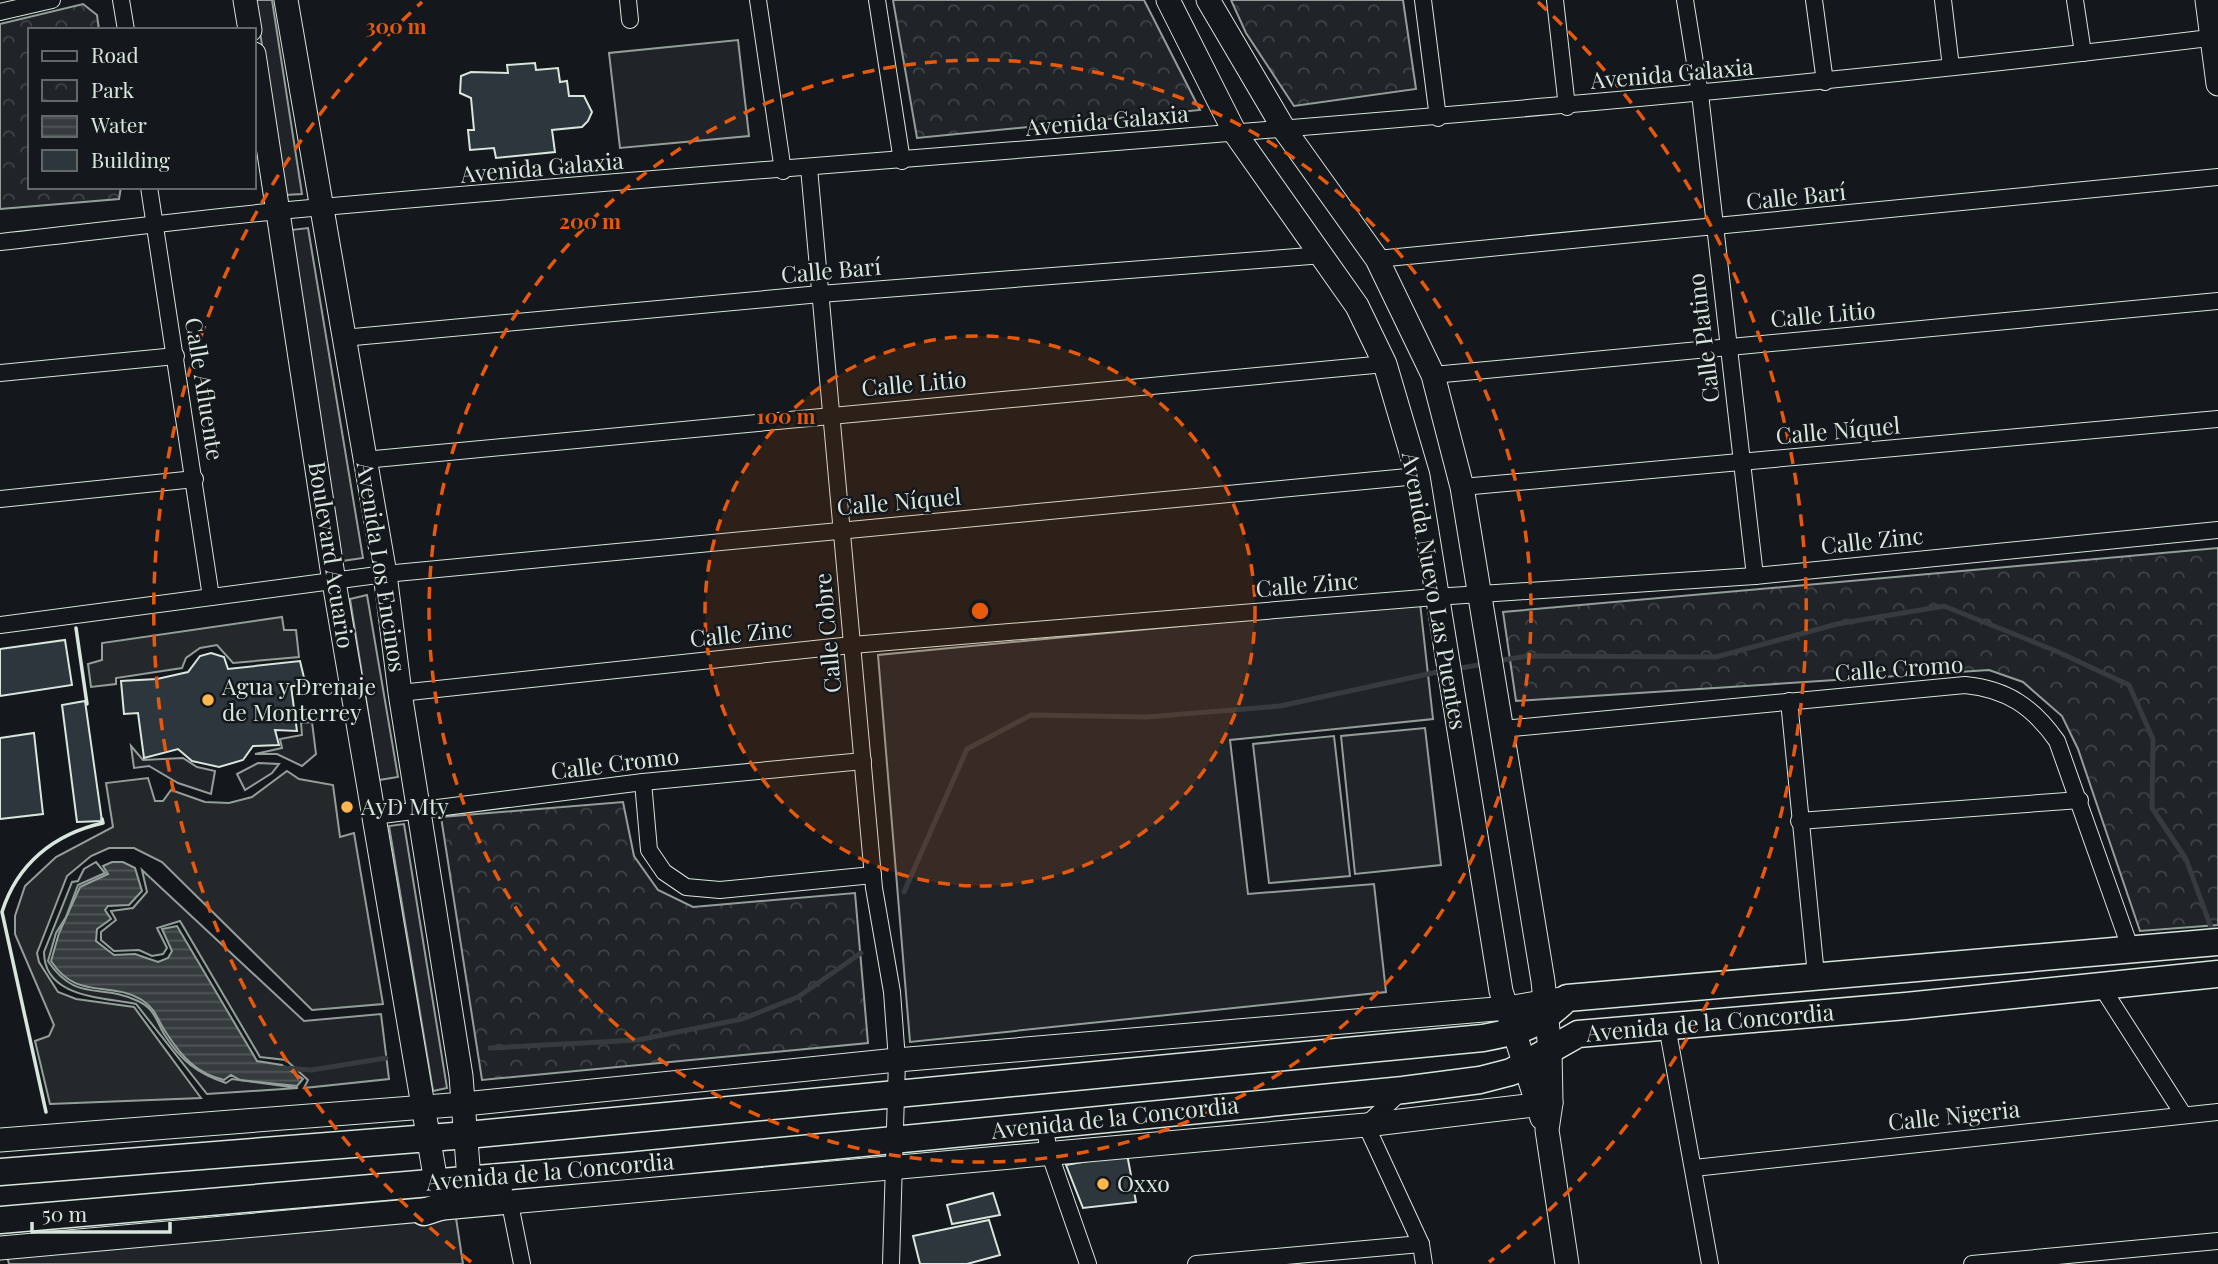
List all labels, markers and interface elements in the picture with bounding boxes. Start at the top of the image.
text: 300 m [365,11,427,39]
legend [28,28,256,189]
text: Road [91,40,139,68]
street label: Avenida Galaxia [1588,50,1755,95]
text: Park [91,75,135,103]
street label: Avenida Galaxia [1023,97,1190,142]
text: Water [90,110,147,138]
street label: Avenida Galaxia [458,144,625,189]
text: Building [91,145,170,173]
street label: Calle Barí [1744,175,1848,216]
text: 200 m [559,206,621,234]
street label: Calle Barí [780,250,882,289]
street label: Calle Platino [1679,272,1726,405]
street label: Calle Litio [1769,293,1877,334]
street label: Calle Afluente [179,315,232,462]
street label: Calle Litio [860,362,968,403]
text: 100 m [756,401,816,429]
street label: Calle Níquel [1774,409,1902,450]
street label: Avenida Nuevo Las Puentes [1396,449,1475,732]
street label: Avenida Los Encinos [350,458,414,674]
street label: Boulevard Acuario [302,459,363,650]
street label: Calle Níquel [835,480,963,521]
street label: Calle Zinc [1819,519,1925,560]
street label: Calle Zinc [1254,564,1359,603]
street label: Calle Cobre [806,572,847,694]
centre of rings [968,599,992,623]
street label: Calle Zinc [688,612,794,653]
street label: Calle Cromo [1834,648,1964,687]
place label: Agua y Drenaje de Monterrey [221,670,376,727]
marker: Agua y Drenaje de Monterrey [200,692,216,708]
street label: Calle Cromo [549,739,681,786]
place label: AyD Mty [360,790,449,821]
marker: AyD Mty [339,799,355,815]
street label: Avenida de la Concordia [1584,995,1836,1048]
street label: Avenida de la Concordia [989,1088,1241,1145]
street label: Calle Nigeria [1886,1092,2022,1137]
street label: Avenida de la Concordia [424,1144,676,1197]
place label: Oxxo [1117,1167,1170,1198]
marker: Oxxo [1095,1176,1111,1192]
scale bar [32,1190,170,1234]
text: 50 m [42,1199,88,1227]

